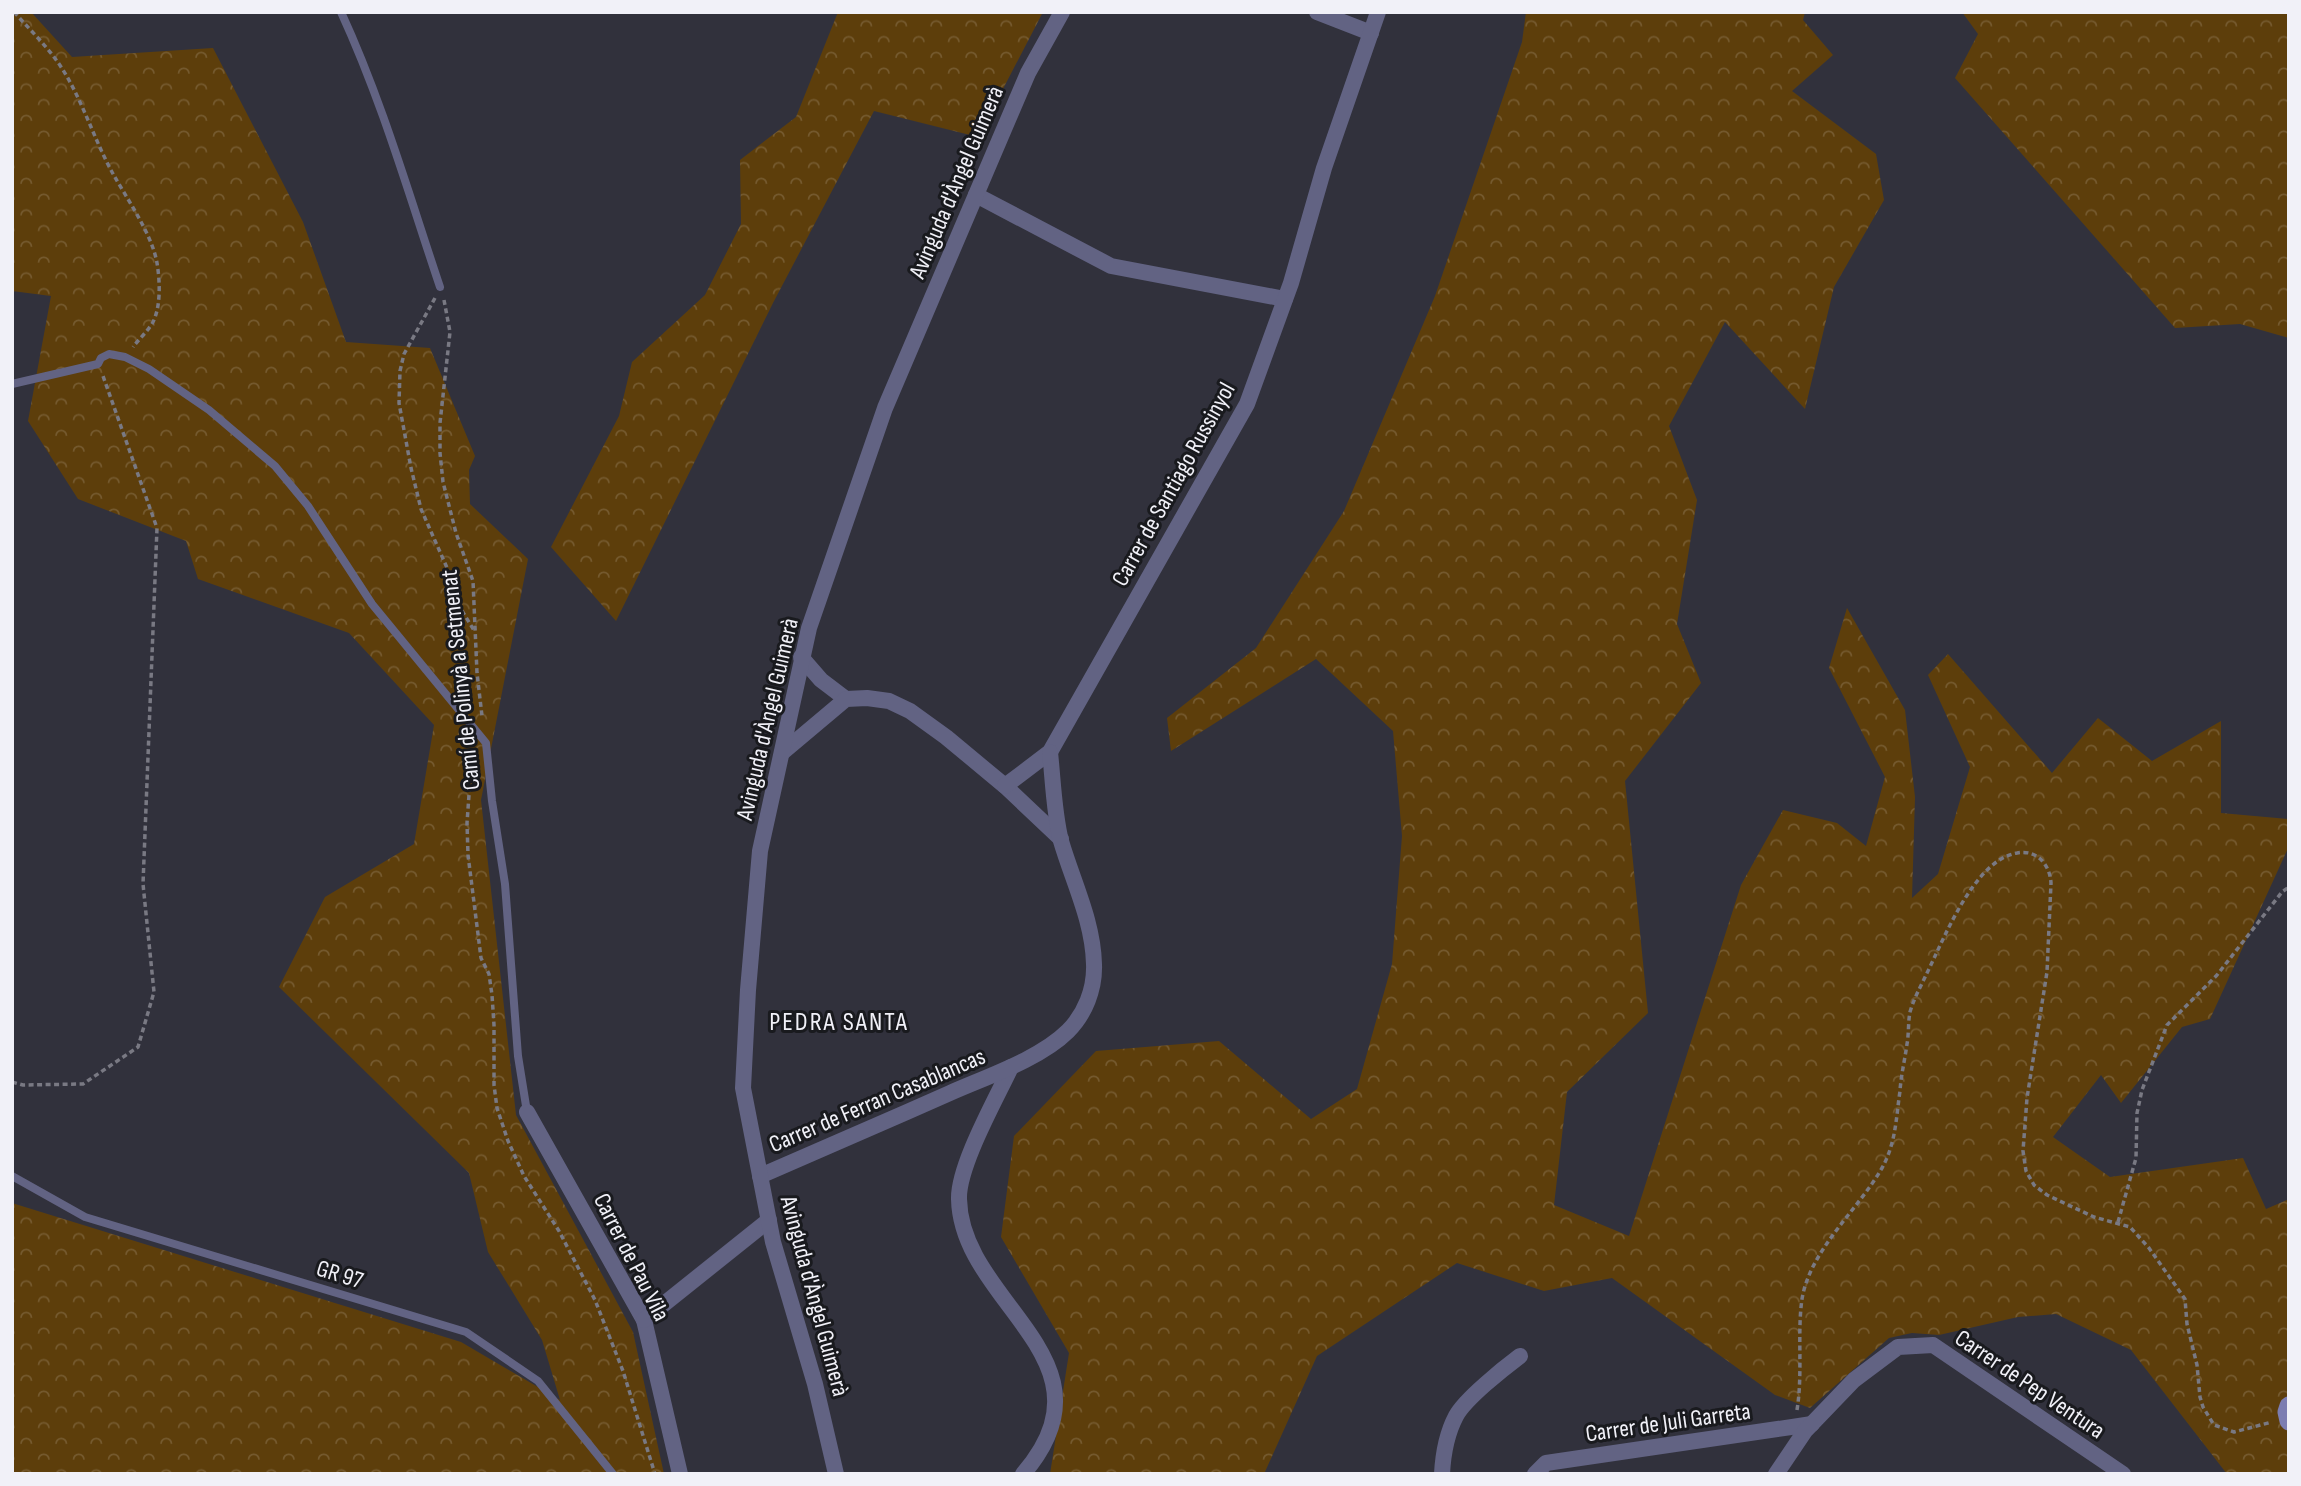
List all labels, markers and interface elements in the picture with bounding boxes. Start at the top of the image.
street label: Avinguda d'Àngel Guimerà [902,82,1010,284]
street label: Carrer de Santiago Russinyol [1105,377,1241,591]
street label: Camí de Polinyà a Setmenat [435,568,486,792]
street label: Avinguda d'Àngel Guimerà [730,615,805,824]
district label: PEDRA SANTA [769,1007,909,1038]
street label: Carrer de Ferran Casablancas [765,1042,990,1159]
street label: Carrer de Pau Vila [587,1188,676,1326]
street label: Avinguda d'Àngel Guimerà [774,1192,855,1399]
street label: GR 97 [313,1254,367,1295]
street label: Carrer de Pep Ventura [1949,1324,2110,1445]
street label: Carrer de Juli Garreta [1584,1397,1752,1448]

